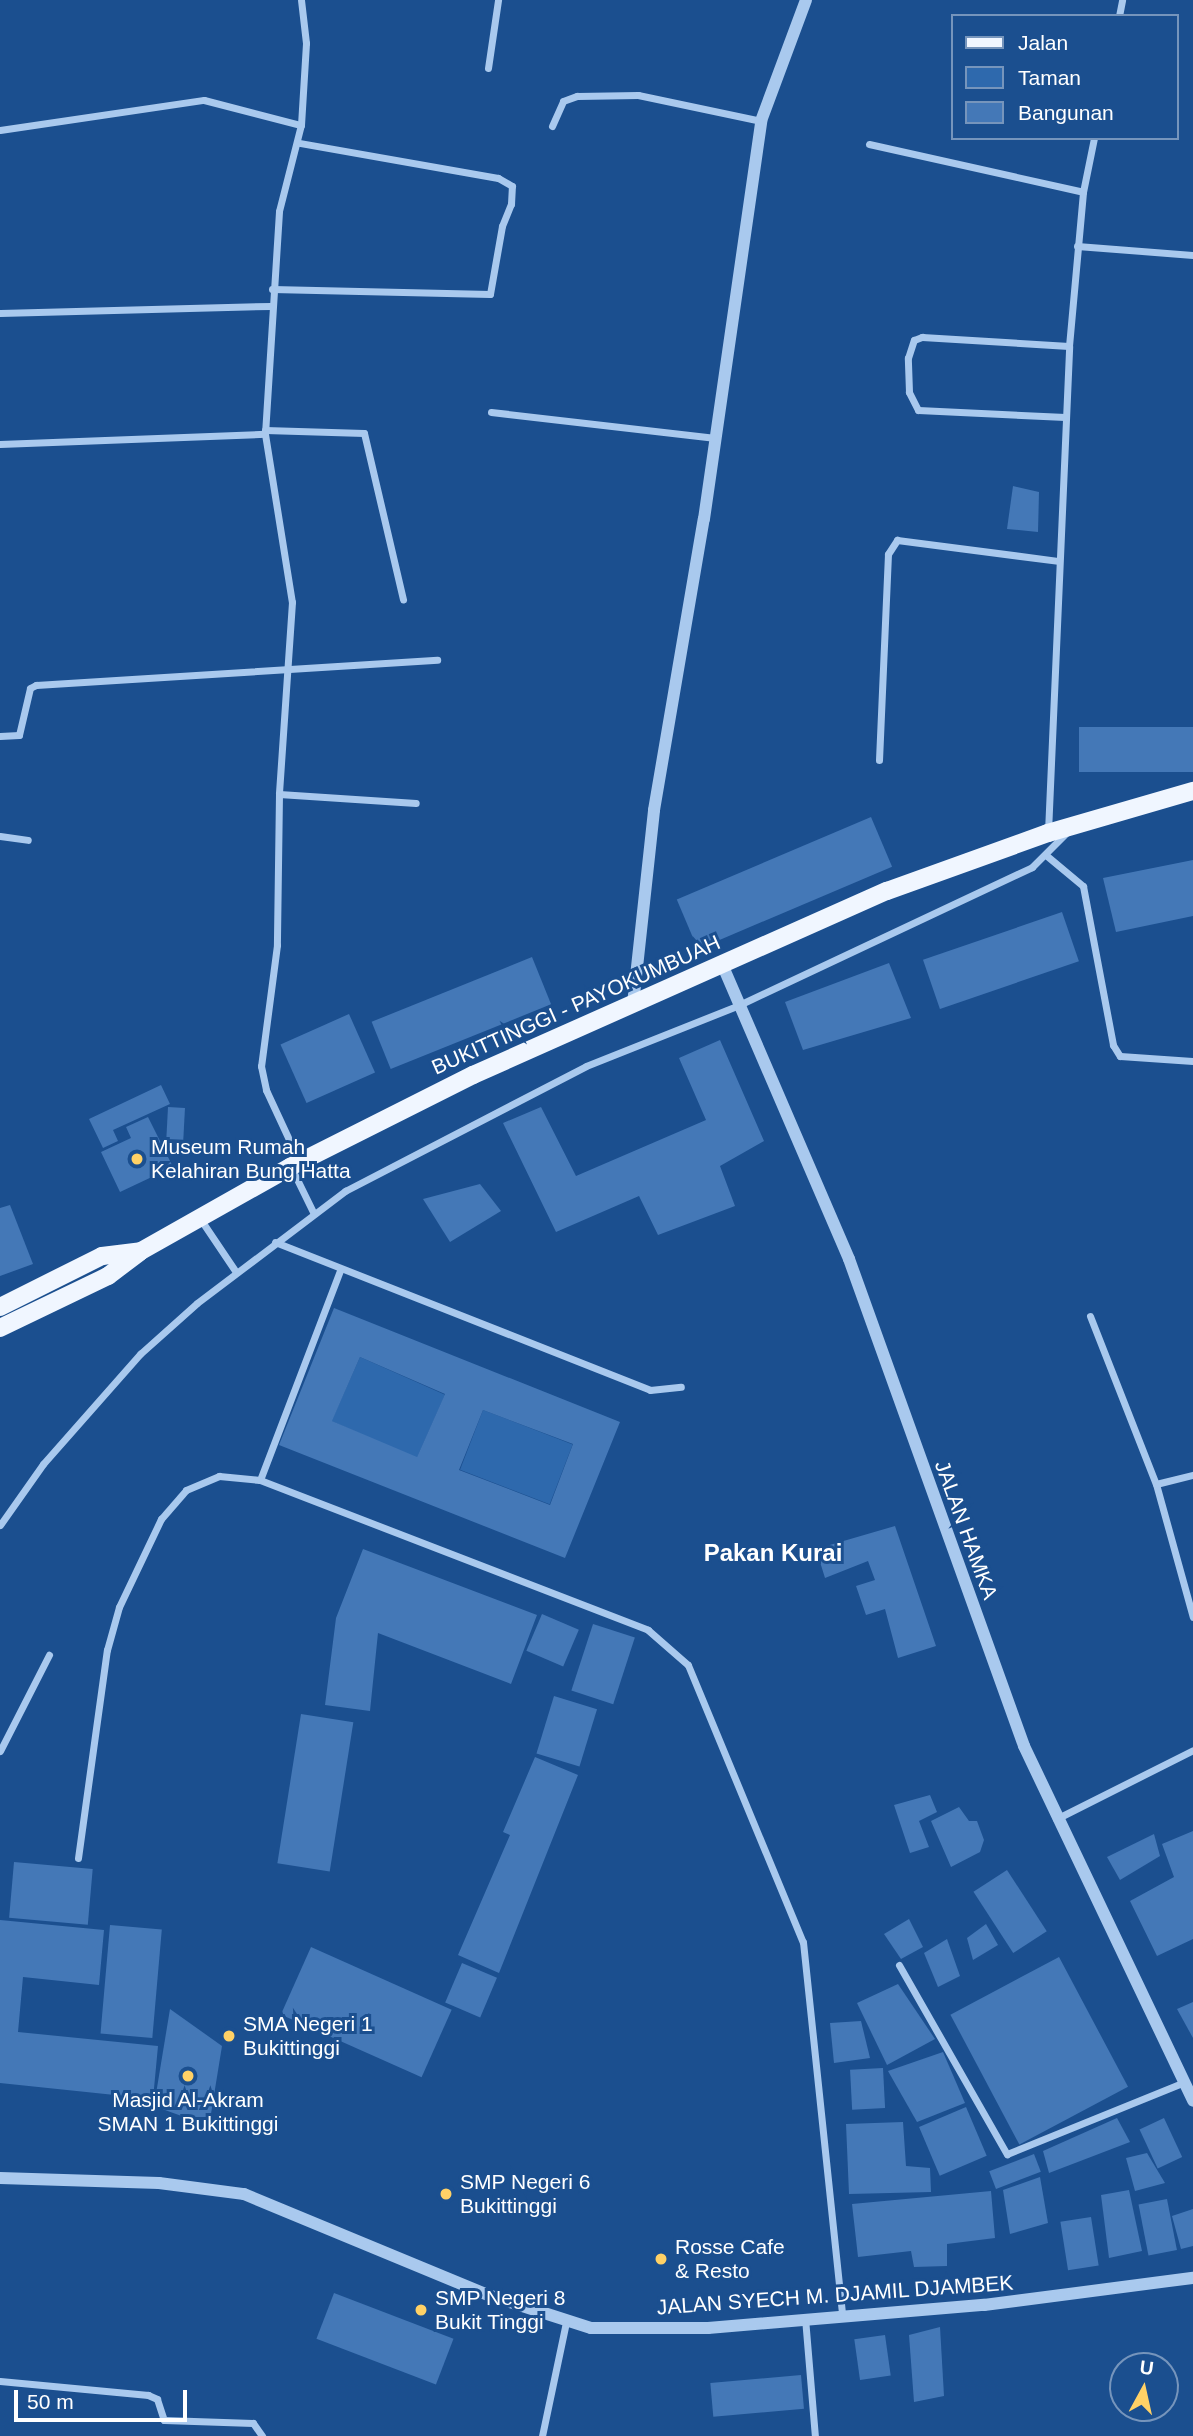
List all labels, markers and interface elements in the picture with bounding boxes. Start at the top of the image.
legend [951,14,1179,140]
text: Jalan [1018,31,1068,54]
text: Taman [1018,66,1081,89]
text: Bangunan [1018,101,1114,124]
street label: BUKITTINGGI - PAYOKUMBUAH [428,930,724,1080]
place label: Museum Rumah Kelahiran Bung Hatta [151,1134,351,1184]
marker: Museum Rumah Kelahiran Bung Hatta [129,1151,145,1167]
street label: JALAN HAMKA [929,1457,1003,1603]
district label: Pakan Kurai [704,1539,842,1567]
place label: SMA Negeri 1 Bukittinggi [243,2011,374,2061]
marker: SMA Negeri 1 Bukittinggi [221,2028,237,2044]
marker: Masjid Al-Akram SMAN 1 Bukittinggi [180,2068,196,2084]
place label: Masjid Al-Akram SMAN 1 Bukittinggi [98,2087,278,2137]
place label: SMP Negeri 6 Bukittinggi [460,2169,591,2219]
marker: SMP Negeri 6 Bukittinggi [438,2186,454,2202]
place label: Rosse Cafe & Resto [675,2234,785,2284]
marker: Rosse Cafe & Resto [653,2251,669,2267]
street label: JALAN SYECH M. DJAMIL DJAMBEK [655,2270,1015,2320]
place label: SMP Negeri 8 Bukit Tinggi [435,2285,566,2335]
marker: SMP Negeri 8 Bukit Tinggi [413,2302,429,2318]
north arrow [1109,2352,1179,2422]
text: U [1138,2356,1155,2379]
scale bar [18,2376,191,2420]
text: 50 m [27,2390,74,2413]

